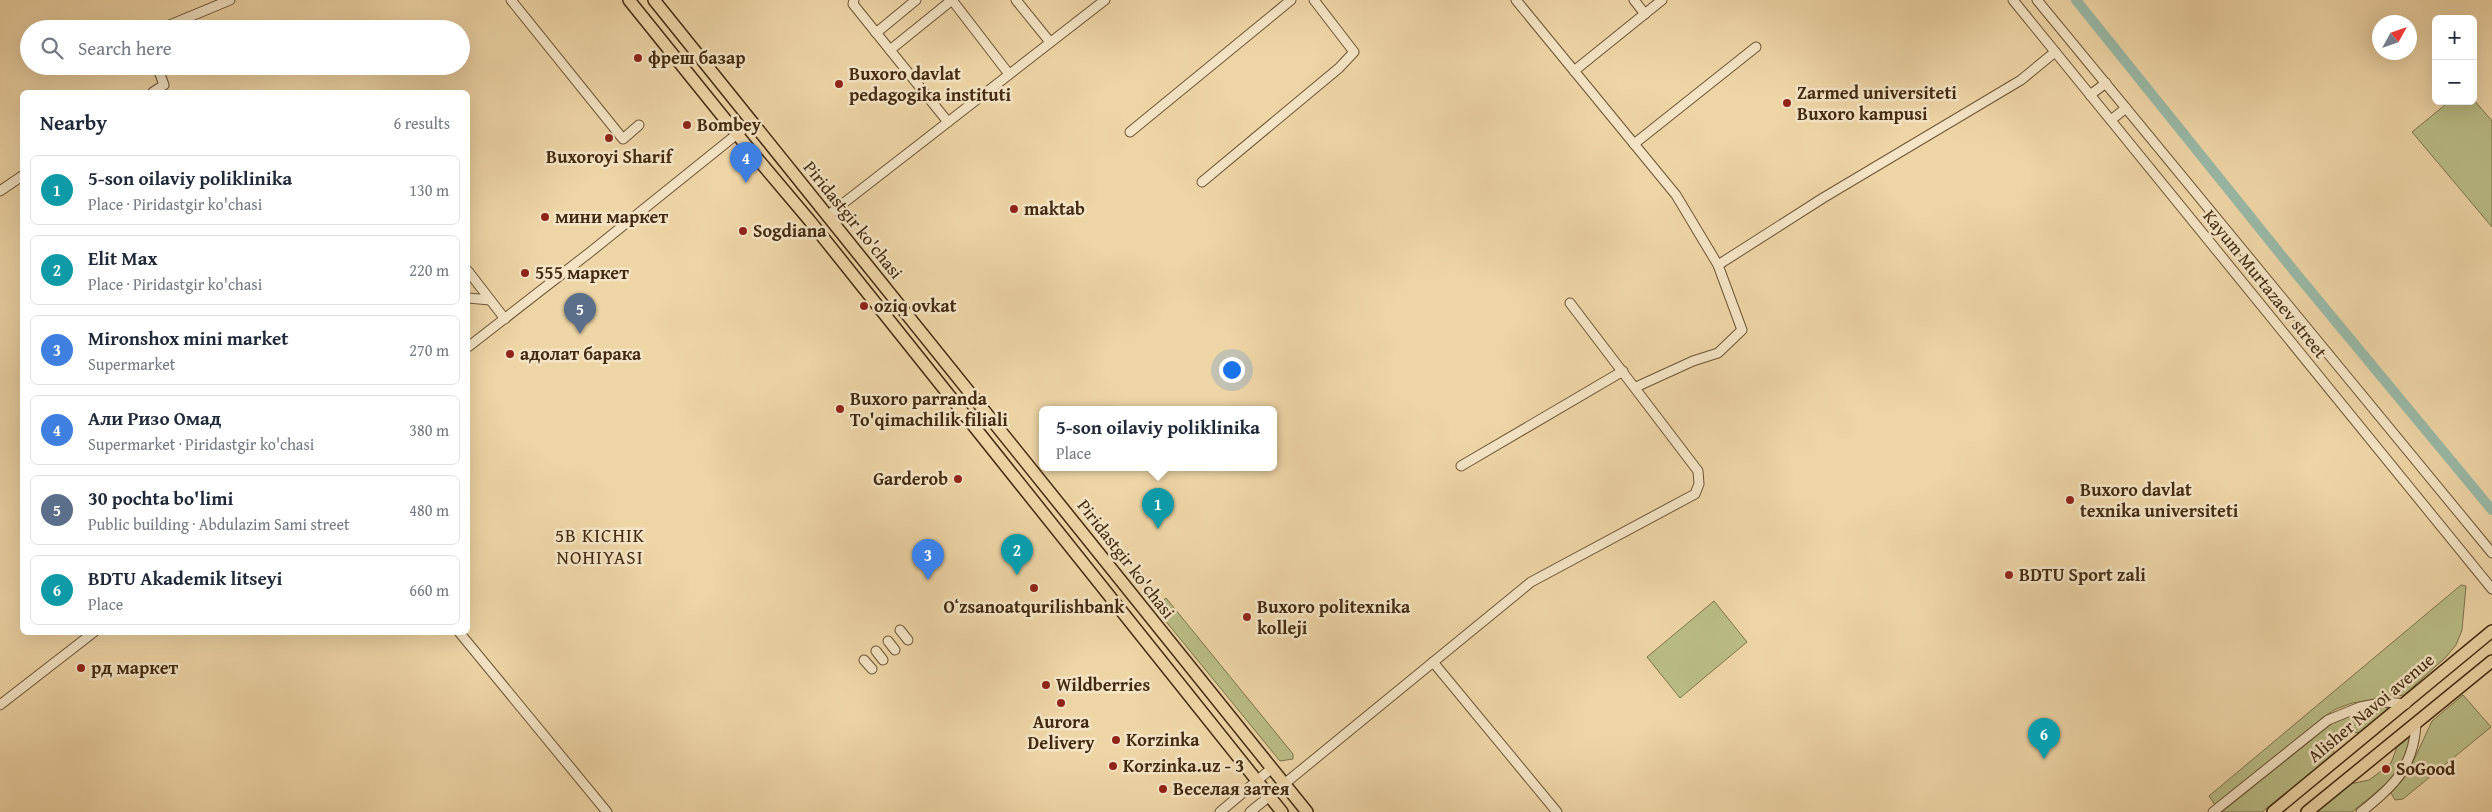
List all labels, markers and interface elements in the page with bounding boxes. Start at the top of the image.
north arrow [2372,15,2417,60]
map controls [2432,15,2477,105]
button: + [2432,15,2477,60]
search box [20,20,470,75]
icon: search [38,34,66,62]
text: Search here [78,34,172,62]
place label: фреш базар [648,44,745,71]
marker: фреш базар [632,52,644,64]
place label: Buxoro davlat pedagogika instituti [849,60,1011,108]
button: − [2432,60,2477,105]
marker: Buxoro davlat pedagogika instituti [833,78,845,90]
place label: Zarmed universiteti Buxoro kampusi [1797,79,1957,127]
marker: Zarmed universiteti Buxoro kampusi [1781,97,1793,109]
text: Nearby [40,107,107,138]
text: 6 results [393,111,450,135]
place label: Bombey [697,111,762,138]
marker: Bombey [681,119,693,131]
marker: Buxoroyi Sharif [603,132,615,144]
pin: 4 [730,142,762,183]
place label: Buxoroyi Sharif [546,143,675,170]
street label: Piridastgir ko'chasi [797,155,910,285]
text: 5-son oilaviy poliklinika [88,164,292,192]
text: 1 [53,178,61,202]
text: 130 m [409,178,449,202]
text: Place · Piridastgir ko'chasi [88,192,262,216]
place label: maktab [1024,195,1085,222]
place label: мини маркет [555,203,668,230]
marker: maktab [1008,203,1020,215]
street label: Kayum Murtazaev street [2197,203,2334,365]
marker: мини маркет [539,211,551,223]
place label: Sogdiana [753,217,827,244]
marker: Sogdiana [737,225,749,237]
text: Elit Max [88,244,157,272]
text: 2 [53,258,61,282]
text: 220 m [409,258,449,282]
place label: 555 маркет [535,259,629,286]
marker: 555 маркет [519,267,531,279]
text: Place · Piridastgir ko'chasi [88,272,262,296]
place label: oziq ovkat [874,292,957,319]
pin: 5 [564,293,596,334]
marker: oziq ovkat [858,300,870,312]
text: Mironshox mini market [88,324,289,352]
text: 3 [53,338,61,362]
text: 270 m [409,338,449,362]
place label: адолат барака [520,340,642,367]
marker: адолат барака [504,348,516,360]
text: Supermarket [88,352,175,376]
your location [1219,357,1245,383]
place label: Buxoro parranda To'qimachilik filiali [850,385,1008,433]
marker: Buxoro parranda To'qimachilik filiali [834,403,846,415]
text: Али Ризо Омад [88,404,221,432]
popup [1039,406,1277,471]
text: 5-son oilaviy poliklinika [1056,413,1260,441]
text: 4 [53,418,61,442]
text: 380 m [409,418,449,442]
text: Supermarket · Piridastgir ko'chasi [88,432,314,456]
text: Place [1056,441,1091,465]
place label: Garderob [873,465,948,492]
marker: Garderob [952,473,964,485]
place label: Buxoro davlat texnika universiteti [2080,476,2239,524]
text: 30 pochta bo'limi [88,484,233,512]
pin: 1 [1142,488,1174,529]
street label: Piridastgir ko'chasi [1071,493,1182,624]
marker: Buxoro davlat texnika universiteti [2064,494,2076,506]
text: 5 [53,498,61,522]
text: 480 m [409,498,449,522]
text: Public building · Abdulazim Sami street [88,512,350,536]
district label: 5B KICHIK NOHIYASI [555,521,645,571]
pin: 2 [1001,534,1033,575]
pin: 3 [912,539,944,580]
place label: BDTU Sport zali [2019,561,2146,588]
text: BDTU Akademik litseyi [88,564,282,592]
marker: BDTU Sport zali [2003,569,2015,581]
text: 6 [53,578,61,602]
text: 660 m [409,578,449,602]
marker: Oʻzsanoatqurilishbank [1028,582,1040,594]
text: Place [88,592,123,616]
place label: Oʻzsanoatqurilishbank [944,593,1125,620]
place label: Buxoro politexnika kolleji [1257,593,1411,641]
marker: Buxoro politexnika kolleji [1241,611,1253,623]
street label: Alisher Navoi avenue [2301,646,2440,769]
place label: рд маркет [91,654,178,681]
marker: рд маркет [75,662,87,674]
place label: Wildberries [1056,671,1150,698]
marker: Wildberries [1040,679,1052,691]
marker: Aurora Delivery [1055,697,1067,709]
place label: Aurora Delivery [1028,708,1095,756]
pin: 6 [2028,718,2060,759]
place label: Korzinka [1126,726,1200,753]
marker: Korzinka [1110,734,1122,746]
place label: Korzinka.uz - 3 [1123,752,1244,779]
place label: SoGood [2396,755,2456,782]
marker: Korzinka.uz - 3 [1107,760,1119,772]
marker: SoGood [2380,763,2392,775]
place label: Веселая затея [1173,775,1290,802]
marker: Веселая затея [1157,783,1169,795]

